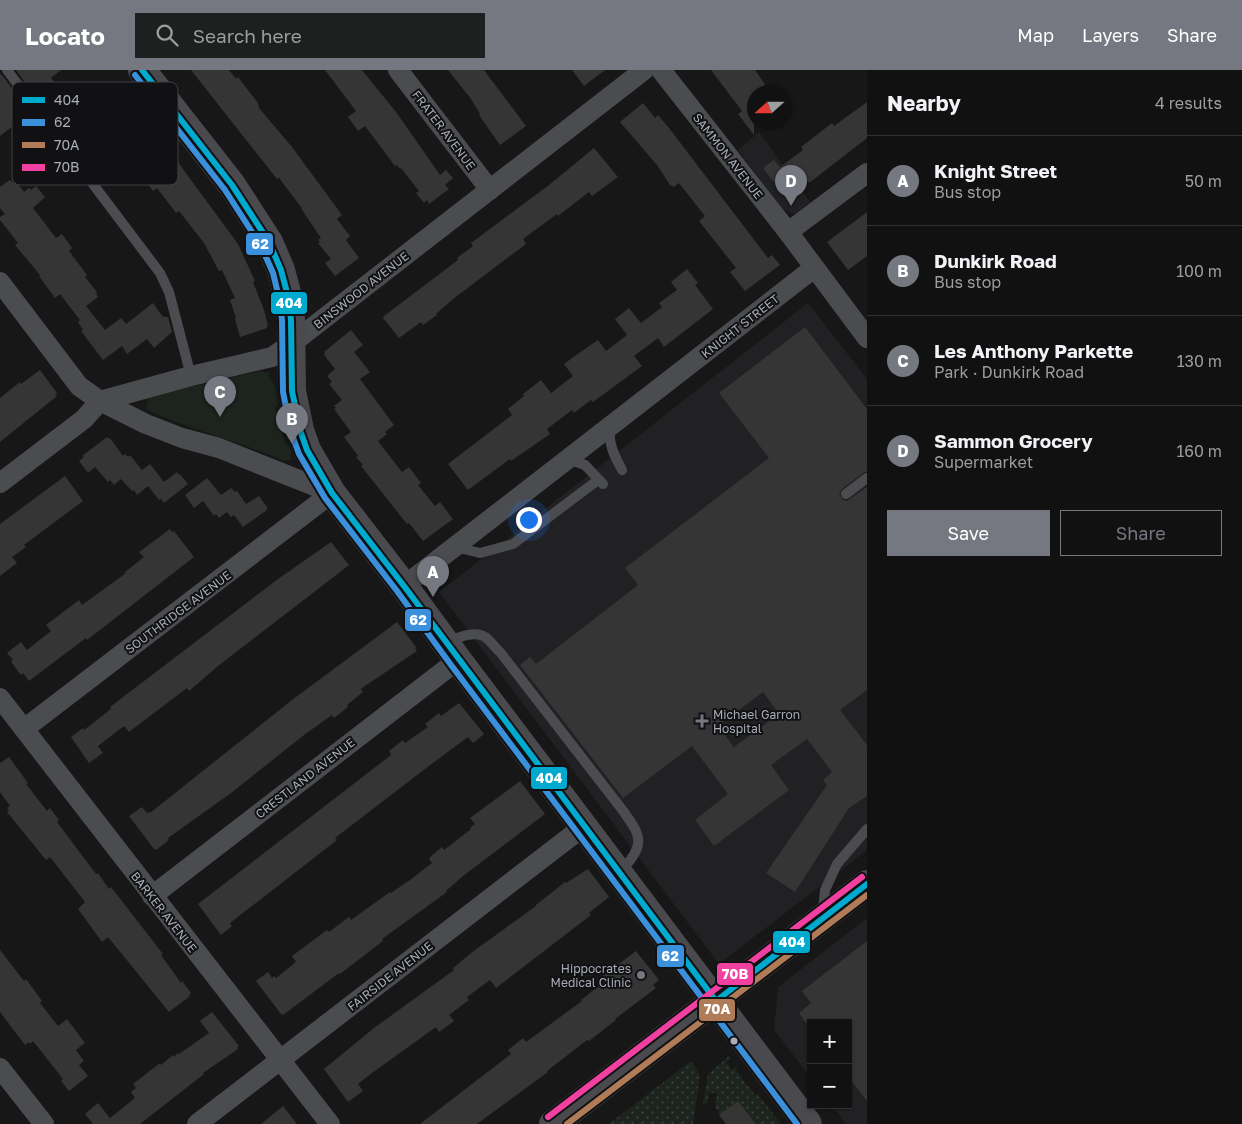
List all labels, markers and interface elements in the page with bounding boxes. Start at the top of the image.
search box [135,13,485,58]
text: Locato [25,21,105,50]
icon: search [153,21,181,49]
text: Search here [193,24,302,47]
text: Map [1017,24,1054,46]
text: Layers [1082,24,1139,46]
text: Share [1167,24,1217,46]
legend [12,82,178,185]
north arrow [747,85,792,130]
street label: FRATER AVENUE [409,87,479,173]
text: Nearby [887,90,961,116]
text: 404 [54,91,80,108]
text: 4 results [1155,93,1222,113]
street label: SAMMON AVENUE [690,110,766,202]
text: 62 [54,113,71,130]
text: 70A [54,136,80,153]
text: 70B [54,158,79,175]
text: Knight Street [934,159,1057,182]
pin: D [775,165,807,206]
text: A [897,171,909,191]
text: 50 m [1185,171,1222,191]
text: Bus stop [934,182,1001,202]
line badge: 62 [245,232,274,256]
text: 62 [251,235,269,252]
street label: BINSWOOD AVENUE [310,248,412,332]
text: Dunkirk Road [934,249,1057,272]
text: B [897,261,909,281]
text: 100 m [1176,261,1222,281]
text: Bus stop [934,272,1001,292]
line badge: 404 [270,291,308,315]
street label: KNIGHT STREET [698,291,782,361]
text: 404 [276,294,303,311]
text: Les Anthony Parkette [934,339,1133,362]
text: C [897,351,909,371]
text: 130 m [1177,351,1222,371]
text: Park · Dunkirk Road [934,362,1084,382]
pin: C [204,376,236,417]
pin: B [276,403,308,444]
text: Sammon Grocery [934,429,1093,452]
text: D [897,441,909,461]
text: 160 m [1176,441,1222,461]
text: Supermarket [934,452,1033,472]
your location [516,507,542,533]
button: Save [887,510,1050,556]
button: Share [1060,510,1222,556]
pin: A [417,556,449,597]
street label: SOUTHRIDGE AVENUE [122,567,234,657]
line badge: 62 [404,608,432,632]
text: 62 [409,611,427,628]
place label: Michael Garron Hospital [713,707,800,736]
marker: Michael Garron Hospital [695,714,709,728]
street label: CRESTLAND AVENUE [252,735,358,821]
line badge: 404 [530,766,568,790]
text: 404 [536,769,563,786]
street label: BARKER AVENUE [128,869,200,955]
line badge: 404 [772,930,811,954]
text: 404 [779,933,806,950]
street label: FAIRSIDE AVENUE [344,938,436,1014]
line badge: 62 [656,944,685,968]
text: 62 [661,947,679,964]
place label: Hippocrates Medical Clinic [551,961,631,990]
line badge: 70B [716,962,754,986]
text: 70B [722,965,748,982]
marker: Hippocrates Medical Clinic [635,969,647,981]
line badge: 70A [698,998,736,1022]
text: 70A [704,1000,730,1017]
map controls [807,1019,852,1109]
button: + [807,1019,852,1064]
unlabelled marker [729,1036,739,1046]
button: − [807,1064,852,1109]

